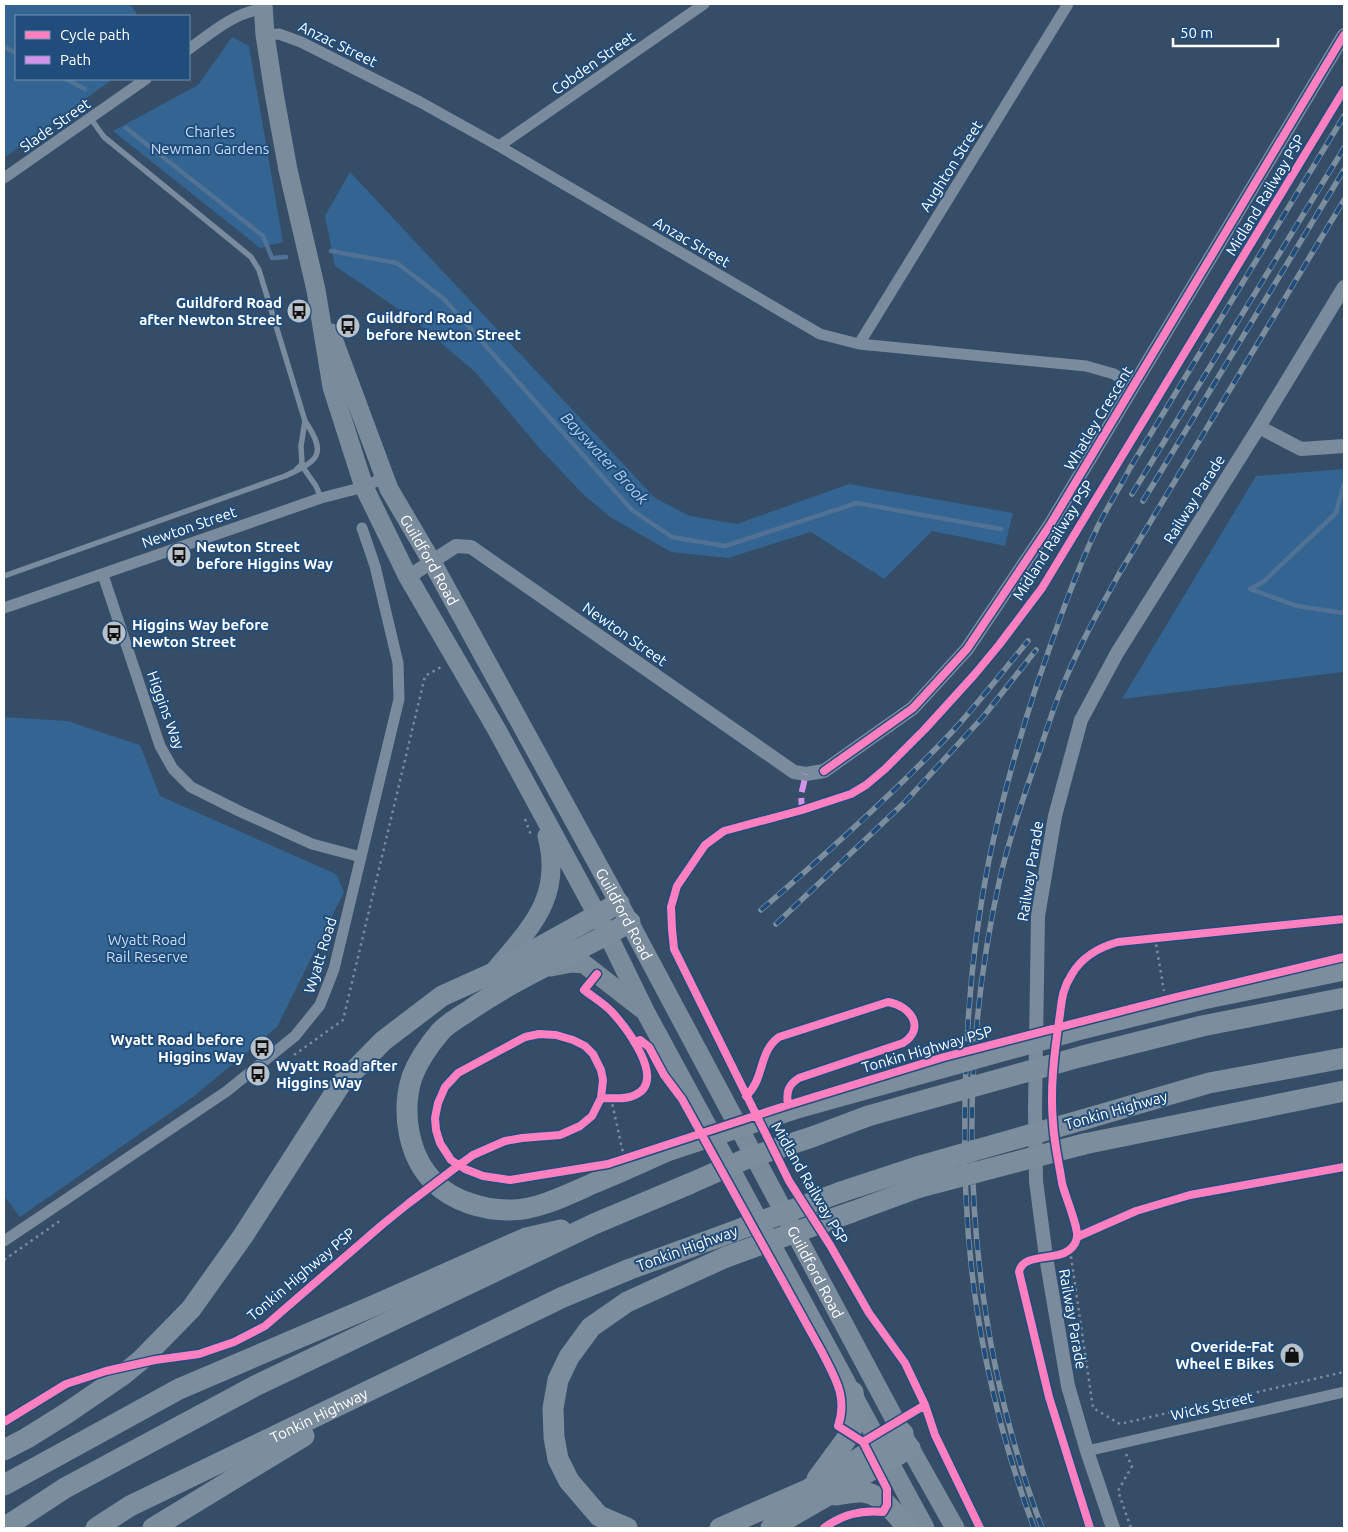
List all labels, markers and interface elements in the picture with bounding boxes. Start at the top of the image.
legend [15,15,190,80]
scale bar [1173,15,1278,47]
street label: Anzac Street [296,18,380,70]
text: 50 m [1180,24,1213,41]
text: Cycle path [60,26,130,43]
street label: Cobden Street [548,28,638,98]
text: Path [60,51,91,68]
street label: Slade Street [17,94,94,155]
street label: Aughton Street [916,117,986,215]
park label: Charles Newman Gardens [151,123,269,157]
street label: Midland Railway PSP [1222,131,1308,259]
street label: Anzac Street [651,213,733,271]
place label: Guildford Road after Newton Street [139,294,283,328]
bus stop icon: Guildford Road after Newton Street [286,298,312,324]
place label: Guildford Road before Newton Street [366,309,521,343]
bus stop icon: Guildford Road before Newton Street [335,313,361,339]
street label: Whatley Crescent [1060,363,1136,473]
water label: Bayswater Brook [558,408,653,508]
street label: Railway Parade [1160,451,1228,547]
street label: Midland Railway PSP [1009,477,1097,603]
street label: Newton Street [139,503,239,551]
street label: Guildford Road [397,511,462,608]
place label: Newton Street before Higgins Way [196,538,333,572]
bus stop icon: Newton Street before Higgins Way [166,542,192,568]
street label: Newton Street [580,599,671,669]
place label: Higgins Way before Newton Street [132,616,269,650]
bus stop icon: Higgins Way before Newton Street [101,620,127,646]
street label: Higgins Way [144,669,188,751]
street label: Railway Parade [1014,820,1046,922]
street label: Guildford Road [593,865,656,962]
street label: Wyatt Road [300,915,340,995]
park label: Wyatt Road Rail Reserve [106,931,188,965]
street label: Tonkin Highway PSP [860,1022,994,1076]
place label: Wyatt Road before Higgins Way [111,1031,244,1065]
bus stop icon: Wyatt Road before Higgins Way [249,1035,275,1061]
place label: Wyatt Road after Higgins Way [276,1057,398,1091]
bus stop icon: Wyatt Road after Higgins Way [245,1061,271,1087]
street label: Tonkin Highway [1063,1087,1169,1133]
street label: Midland Railway PSP [768,1119,852,1247]
street label: Tonkin Highway [634,1222,740,1274]
street label: Guildford Road [784,1223,847,1321]
street label: Tonkin Highway PSP [244,1224,358,1324]
street label: Railway Parade [1056,1268,1090,1370]
place label: Overide-Fat Wheel E Bikes [1175,1338,1275,1372]
shop icon: Overide-Fat Wheel E Bikes [1279,1342,1305,1368]
street label: Tonkin Highway [267,1384,370,1446]
street label: Wicks Street [1169,1388,1255,1424]

